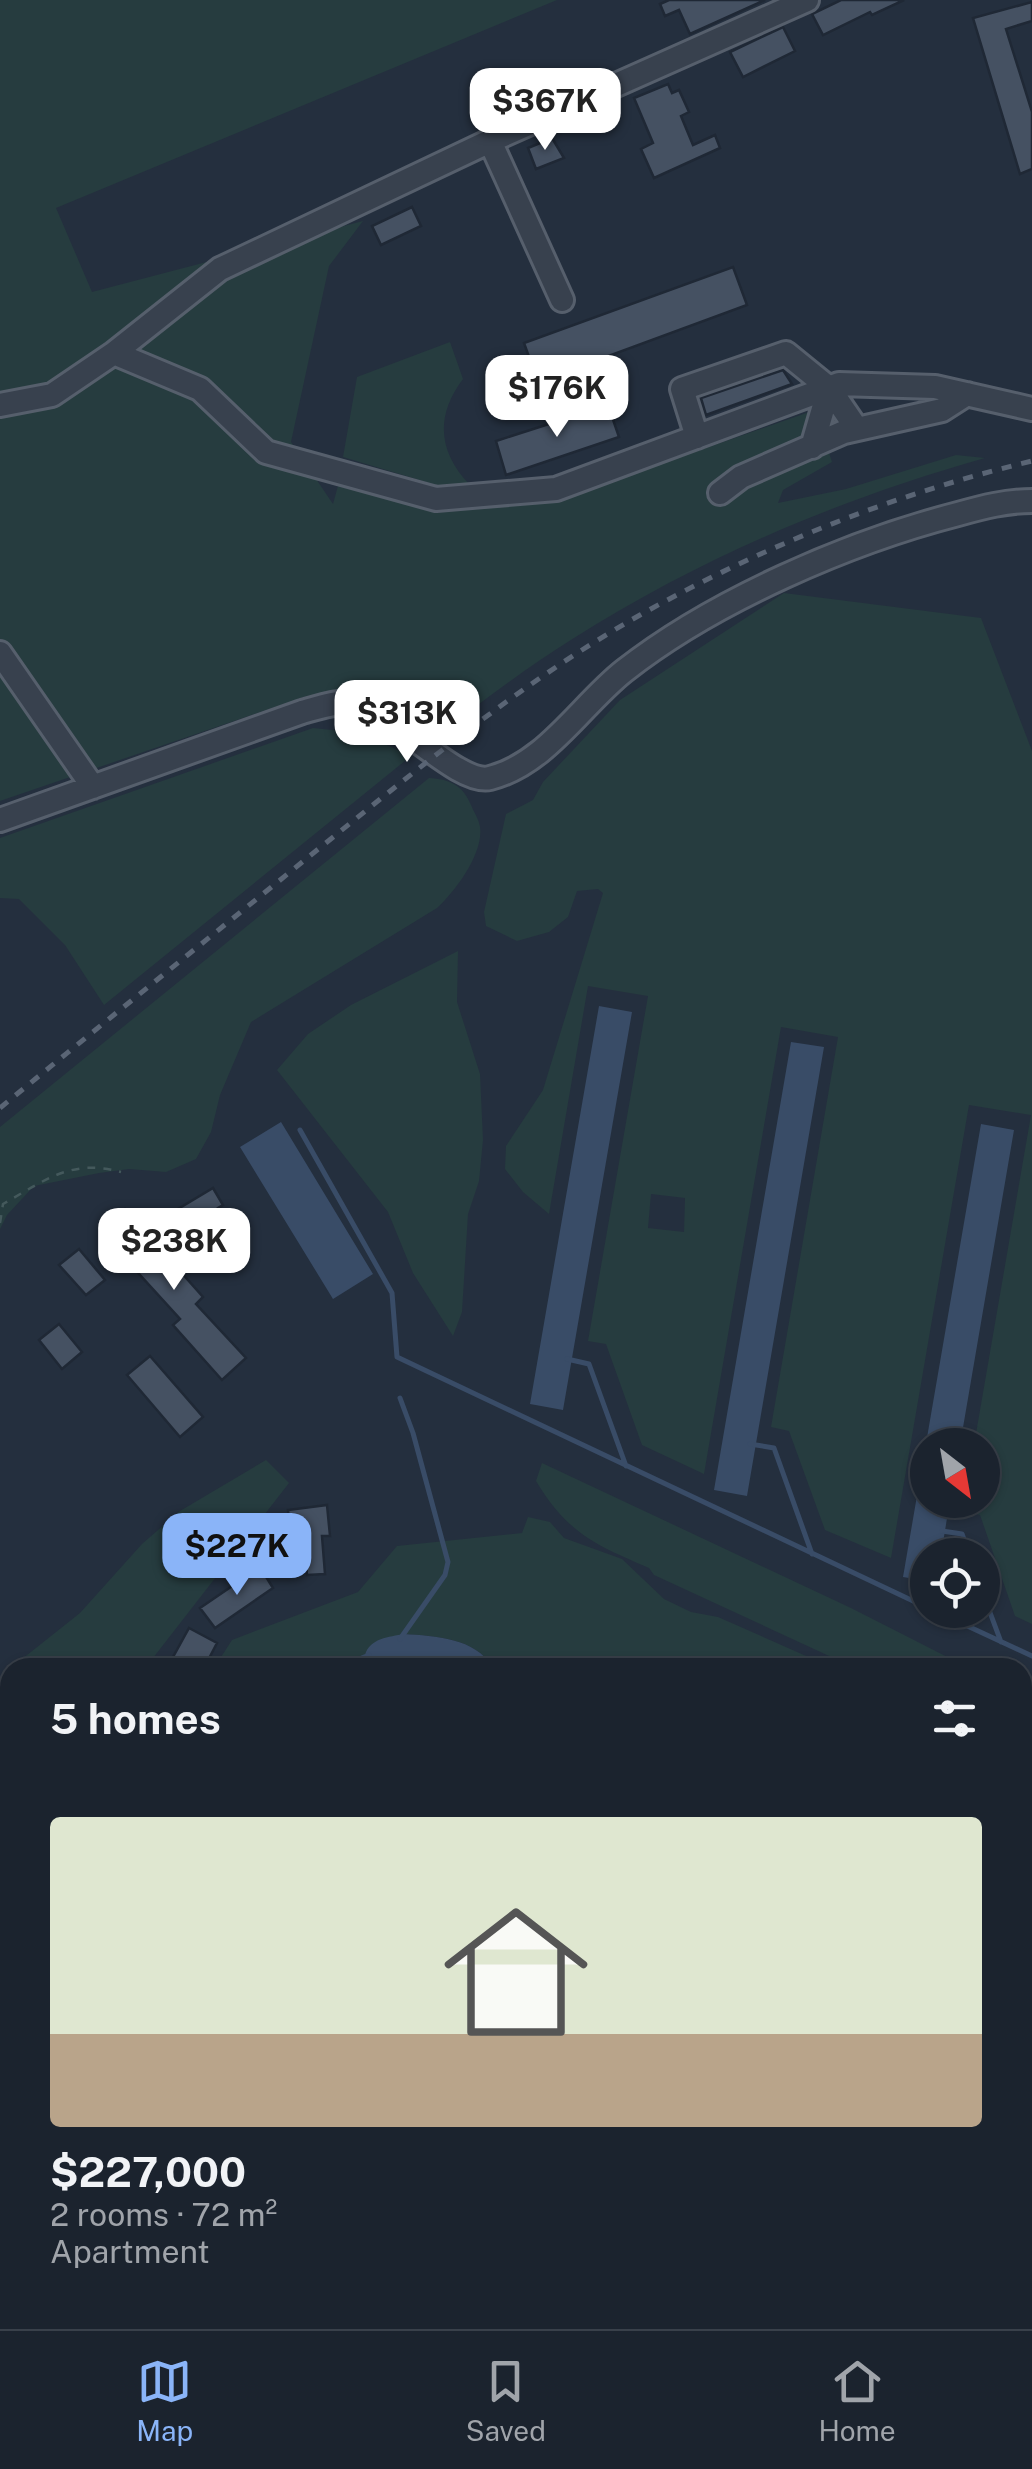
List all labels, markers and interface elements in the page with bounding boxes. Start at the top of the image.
pin: $367K [475,68,615,153]
text: $367K [492,82,598,119]
pin: $176K [487,355,627,440]
text: $176K [507,369,607,406]
pin: $313K [337,680,477,765]
text: $313K [357,694,457,731]
pin: $238K [104,1208,244,1293]
text: $238K [120,1222,228,1259]
north arrow [910,1428,1000,1518]
map controls [910,1428,1000,1628]
pin: $227K [167,1513,307,1598]
text: $227K [184,1527,290,1564]
button: locate [910,1538,1000,1628]
icon: filters [927,1691,982,1746]
text: 5 homes [50,1694,221,1743]
icon: home [426,1882,606,2062]
text: $227,000 [50,2147,246,2196]
text: 2 rooms · 72 m² [50,2196,277,2233]
text: Apartment [50,2233,210,2270]
tab: Map [136,2354,193,2447]
tab: Saved [466,2354,546,2447]
tab: Home [818,2354,896,2447]

